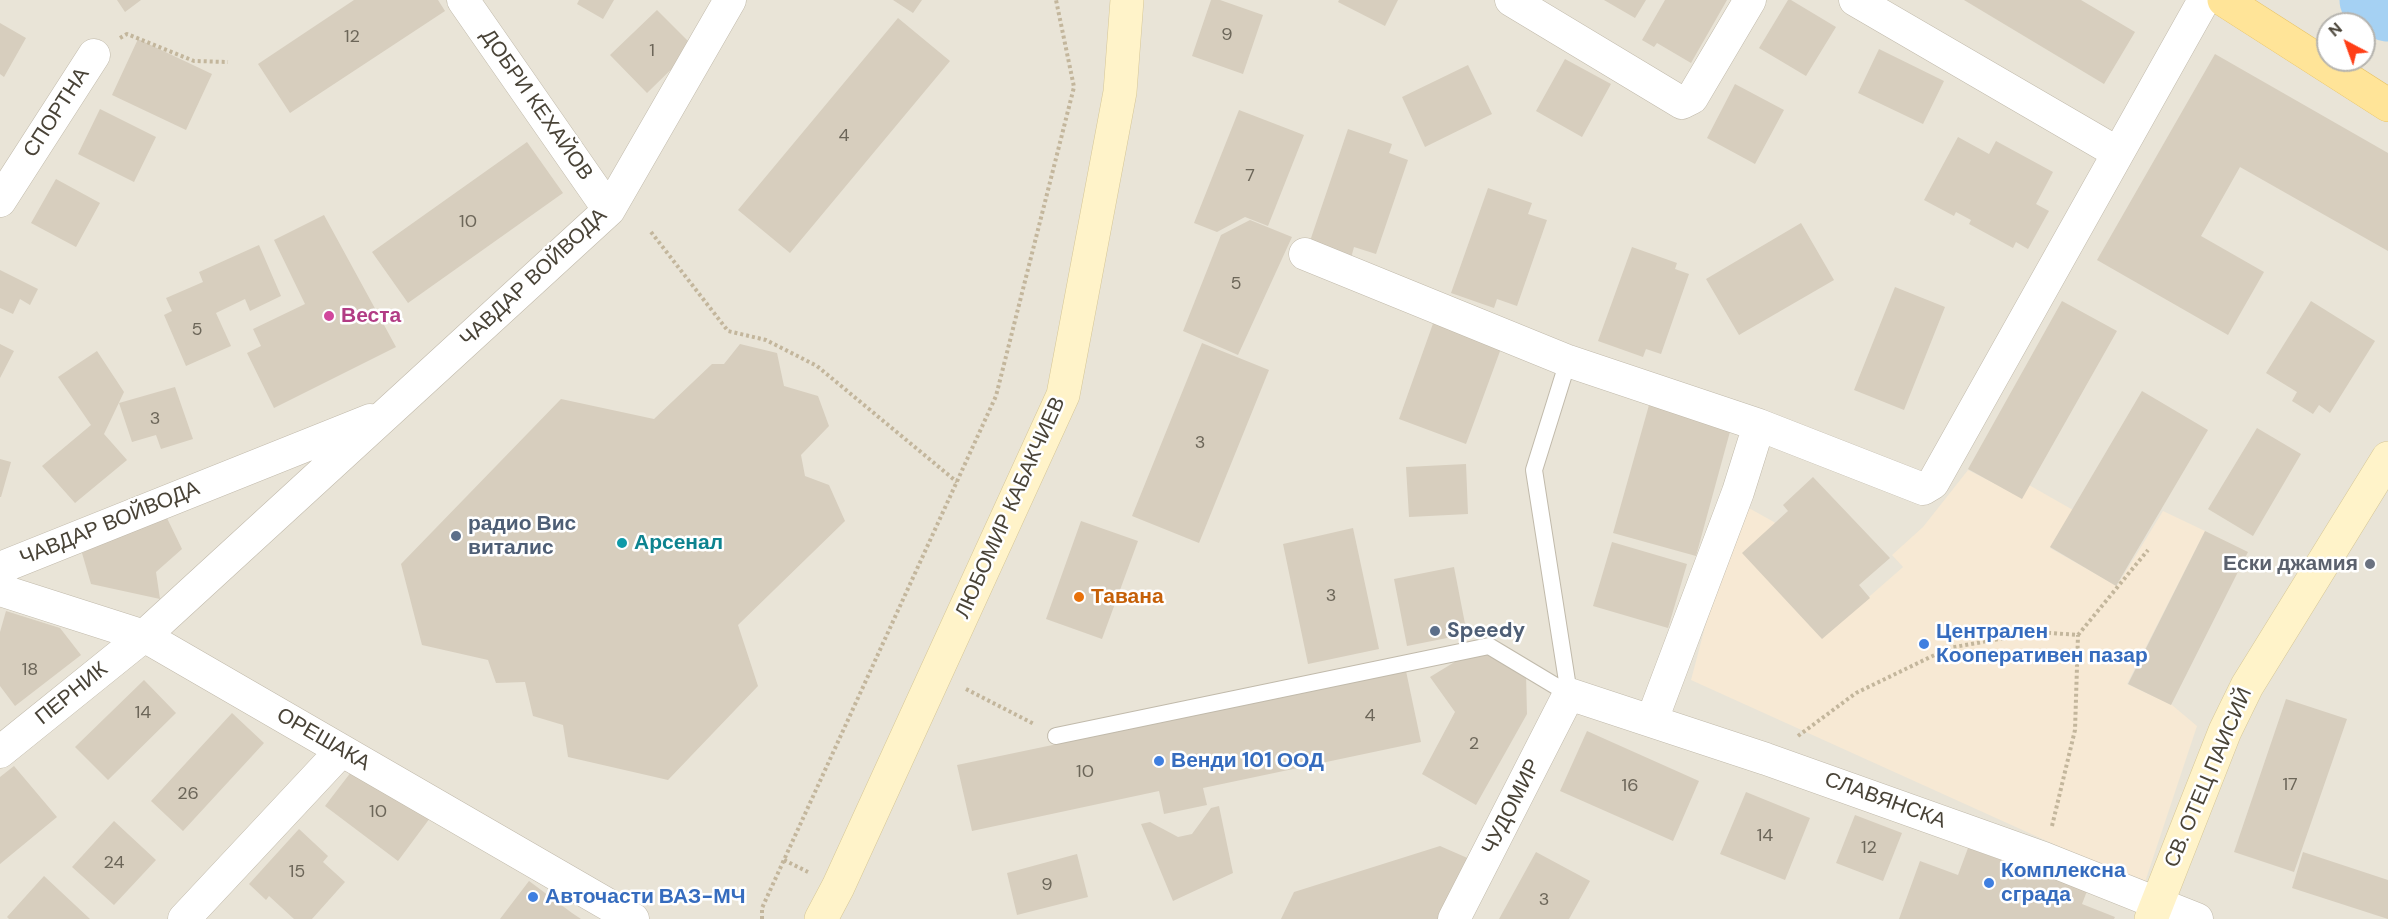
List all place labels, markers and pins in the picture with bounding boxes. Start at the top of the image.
place label: Веста [341,303,401,329]
marker: Веста [322,309,336,323]
place label: радио Вис виталис [468,511,576,561]
marker: радио Вис виталис [449,529,463,543]
place label: Арсенал [634,530,723,556]
marker: Арсенал [615,536,629,550]
place label: Ески джамия [2223,551,2358,577]
marker: Ески джамия [2363,557,2377,571]
place label: Тавана [1091,584,1164,610]
marker: Тавана [1072,590,1086,604]
place label: Speedy [1447,618,1525,644]
place label: Централен Кооперативен пазар [1936,619,2148,669]
marker: Speedy [1428,624,1442,638]
marker: Централен Кооперативен пазар [1917,637,1931,651]
place label: Венди 101 ООД [1171,748,1324,774]
marker: Венди 101 ООД [1152,754,1166,768]
place label: Комплексна сграда [2001,858,2126,908]
marker: Комплексна сграда [1982,876,1996,890]
place label: Авточасти ВАЗ-МЧ [545,884,746,910]
marker: Авточасти ВАЗ-МЧ [526,890,540,904]

